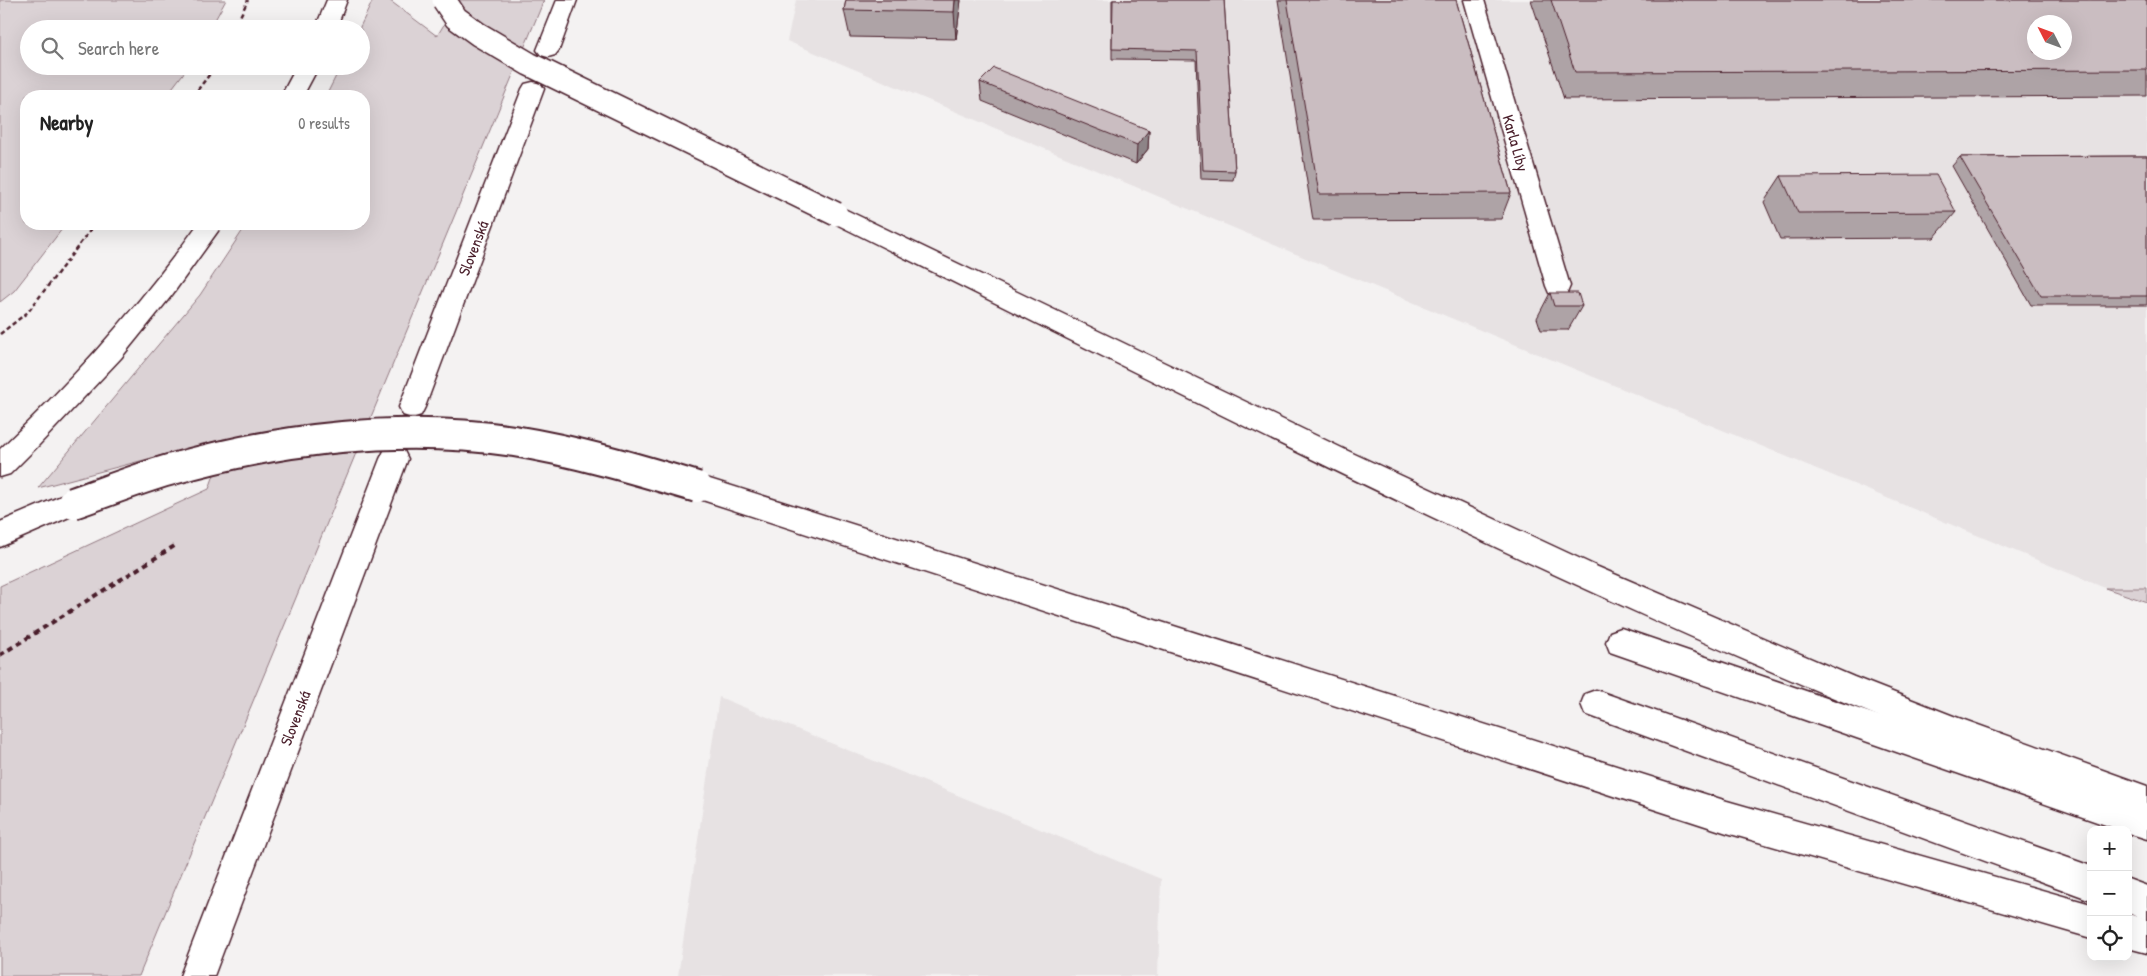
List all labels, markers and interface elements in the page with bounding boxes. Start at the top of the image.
north arrow [2027,15,2072,60]
search box [20,20,370,75]
icon: search [38,34,66,62]
text: Search here [78,35,159,61]
text: Nearby [40,108,93,137]
text: 0 results [298,112,350,134]
street label: Karla Líby [1497,112,1535,174]
street label: Slovenská [452,217,494,279]
street label: Slovenská [274,687,316,749]
map controls [2087,826,2132,961]
button: + [2087,826,2132,871]
button: − [2087,871,2132,916]
button: locate [2087,916,2132,961]

